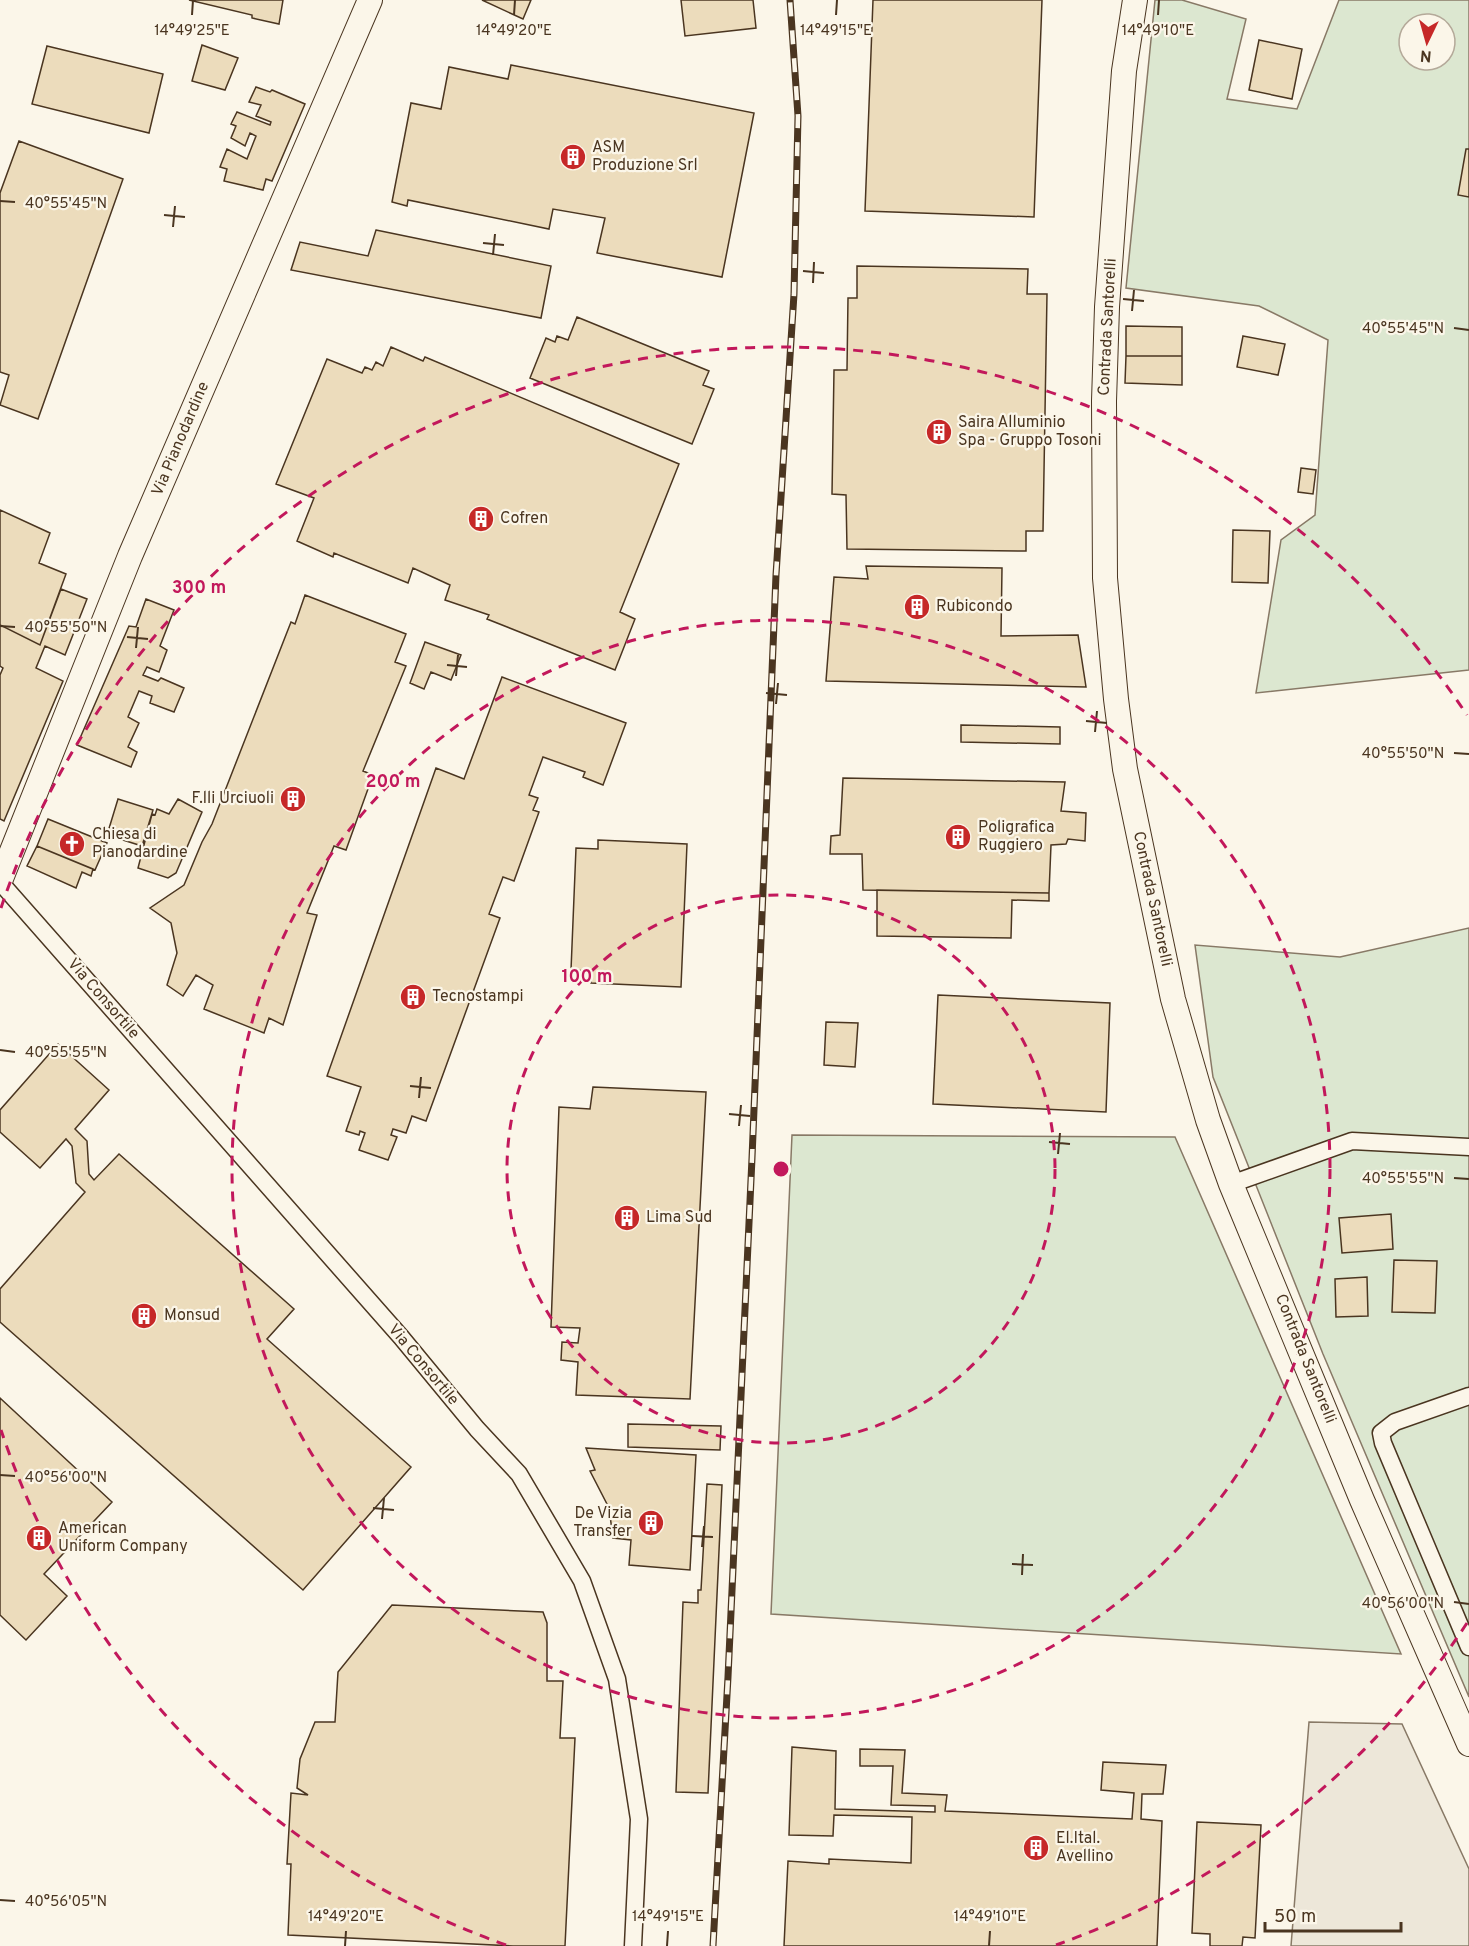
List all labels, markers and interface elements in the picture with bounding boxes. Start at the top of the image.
north arrow [1397,12,1457,72]
text: 14°49'25"E [154,22,230,41]
text: 14°49'20"E [476,22,552,41]
text: 14°49'15"E [800,22,872,41]
text: 14°49'10"E [1122,22,1194,41]
text: N [1419,44,1432,65]
place label: ASM Produzione Srl [592,138,698,176]
building icon: ASM Produzione Srl [558,142,588,172]
text: 40°55'45"N [25,195,107,214]
street label: Contrada Santorelli [1094,258,1122,396]
text: 40°55'45"N [1362,320,1444,339]
street label: Via Pianodardine [148,379,214,499]
place label: Saira Alluminio Spa - Gruppo Tosoni [958,413,1102,451]
building icon: Saira Alluminio Spa - Gruppo Tosoni [924,417,954,447]
building icon: Cofren [466,504,496,534]
place label: Cofren [500,509,548,529]
text: 300 m [172,577,226,600]
building icon: Rubicondo [902,592,932,622]
place label: Rubicondo [936,597,1013,617]
text: 40°55'50"N [25,619,107,638]
text: 40°55'50"N [1362,745,1444,764]
text: 200 m [365,771,421,794]
building icon: F.lli Urciuoli [278,784,308,814]
place label: F.lli Urciuoli [192,789,274,809]
place label: Poligrafica Ruggiero [978,818,1054,856]
building icon: Poligrafica Ruggiero [943,822,973,852]
place label: Chiesa di Pianodardine [92,825,188,863]
church icon: Chiesa di Pianodardine [57,829,87,859]
street label: Contrada Santorelli [1128,830,1176,968]
street label: Via Consortile [63,955,143,1043]
text: 100 m [561,966,613,989]
building icon: Tecnostampi [398,982,428,1012]
place label: Tecnostampi [432,987,524,1007]
text: 40°55'55"N [25,1044,107,1063]
centre of rings [771,1159,791,1179]
text: 40°55'55"N [1362,1170,1444,1189]
building icon: Lima Sud [612,1203,642,1233]
place label: Lima Sud [646,1208,712,1228]
street label: Contrada Santorelli [1270,1291,1340,1427]
building icon: Monsud [129,1301,159,1331]
place label: Monsud [164,1306,220,1326]
street label: Via Consortile [383,1320,463,1410]
text: 40°56'00"N [25,1469,107,1488]
place label: De Vizia Transfer [573,1504,632,1542]
building icon: De Vizia Transfer [636,1508,666,1538]
place label: American Uniform Company [58,1519,188,1557]
building icon: American Uniform Company [24,1523,54,1553]
text: 40°56'00"N [1362,1595,1444,1614]
place label: El.Ital. Avellino [1056,1829,1113,1867]
building icon: El.Ital. Avellino [1021,1833,1051,1863]
text: 40°56'05"N [25,1893,107,1912]
scale bar [1265,1895,1402,1933]
text: 50 m [1274,1906,1316,1929]
text: 14°49'20"E [308,1908,384,1927]
text: 14°49'15"E [632,1908,704,1927]
text: 14°49'10"E [954,1908,1026,1927]

